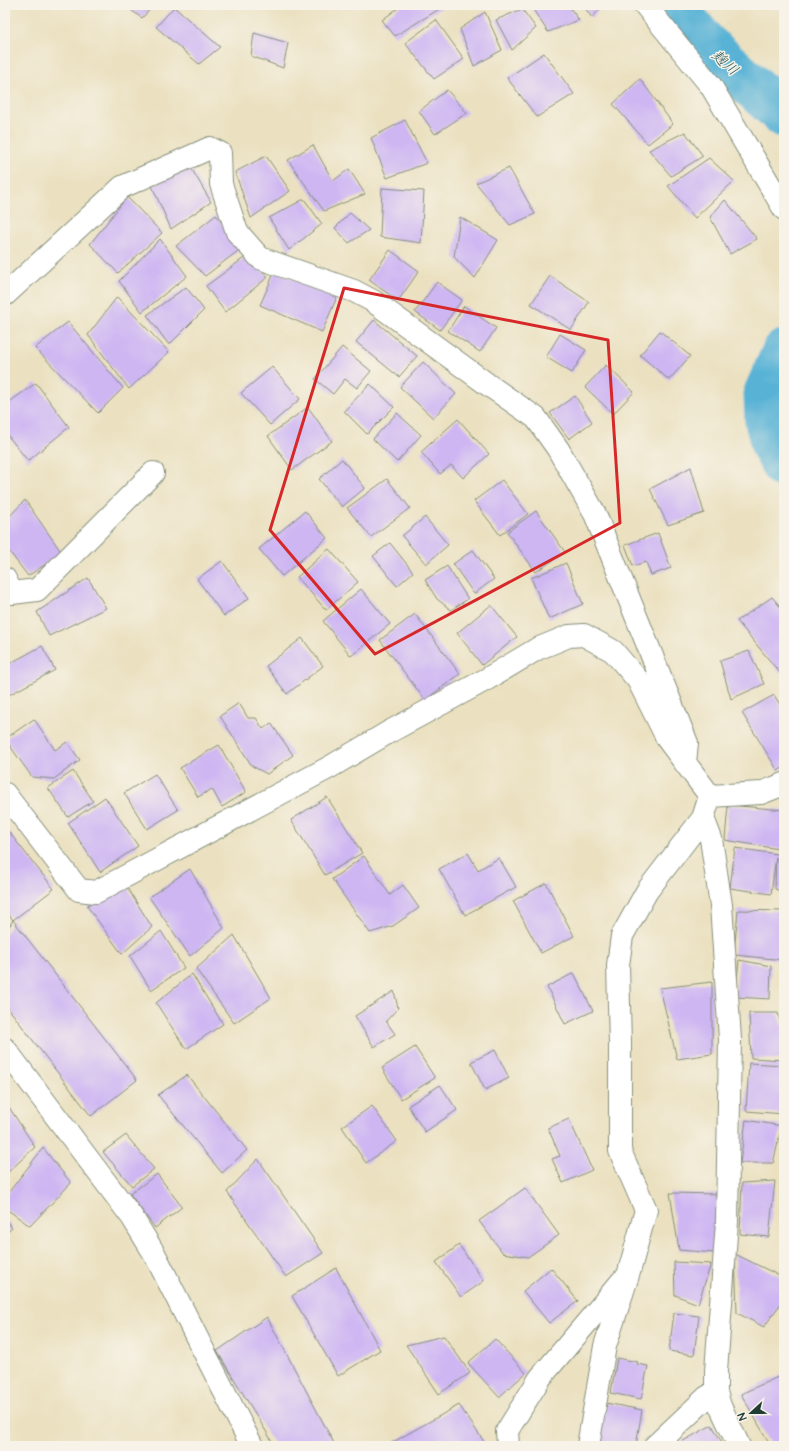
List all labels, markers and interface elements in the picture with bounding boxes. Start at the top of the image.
water label: 麹川 [707,45,743,81]
north arrow [731,1393,771,1433]
text: N [734,1410,750,1423]

